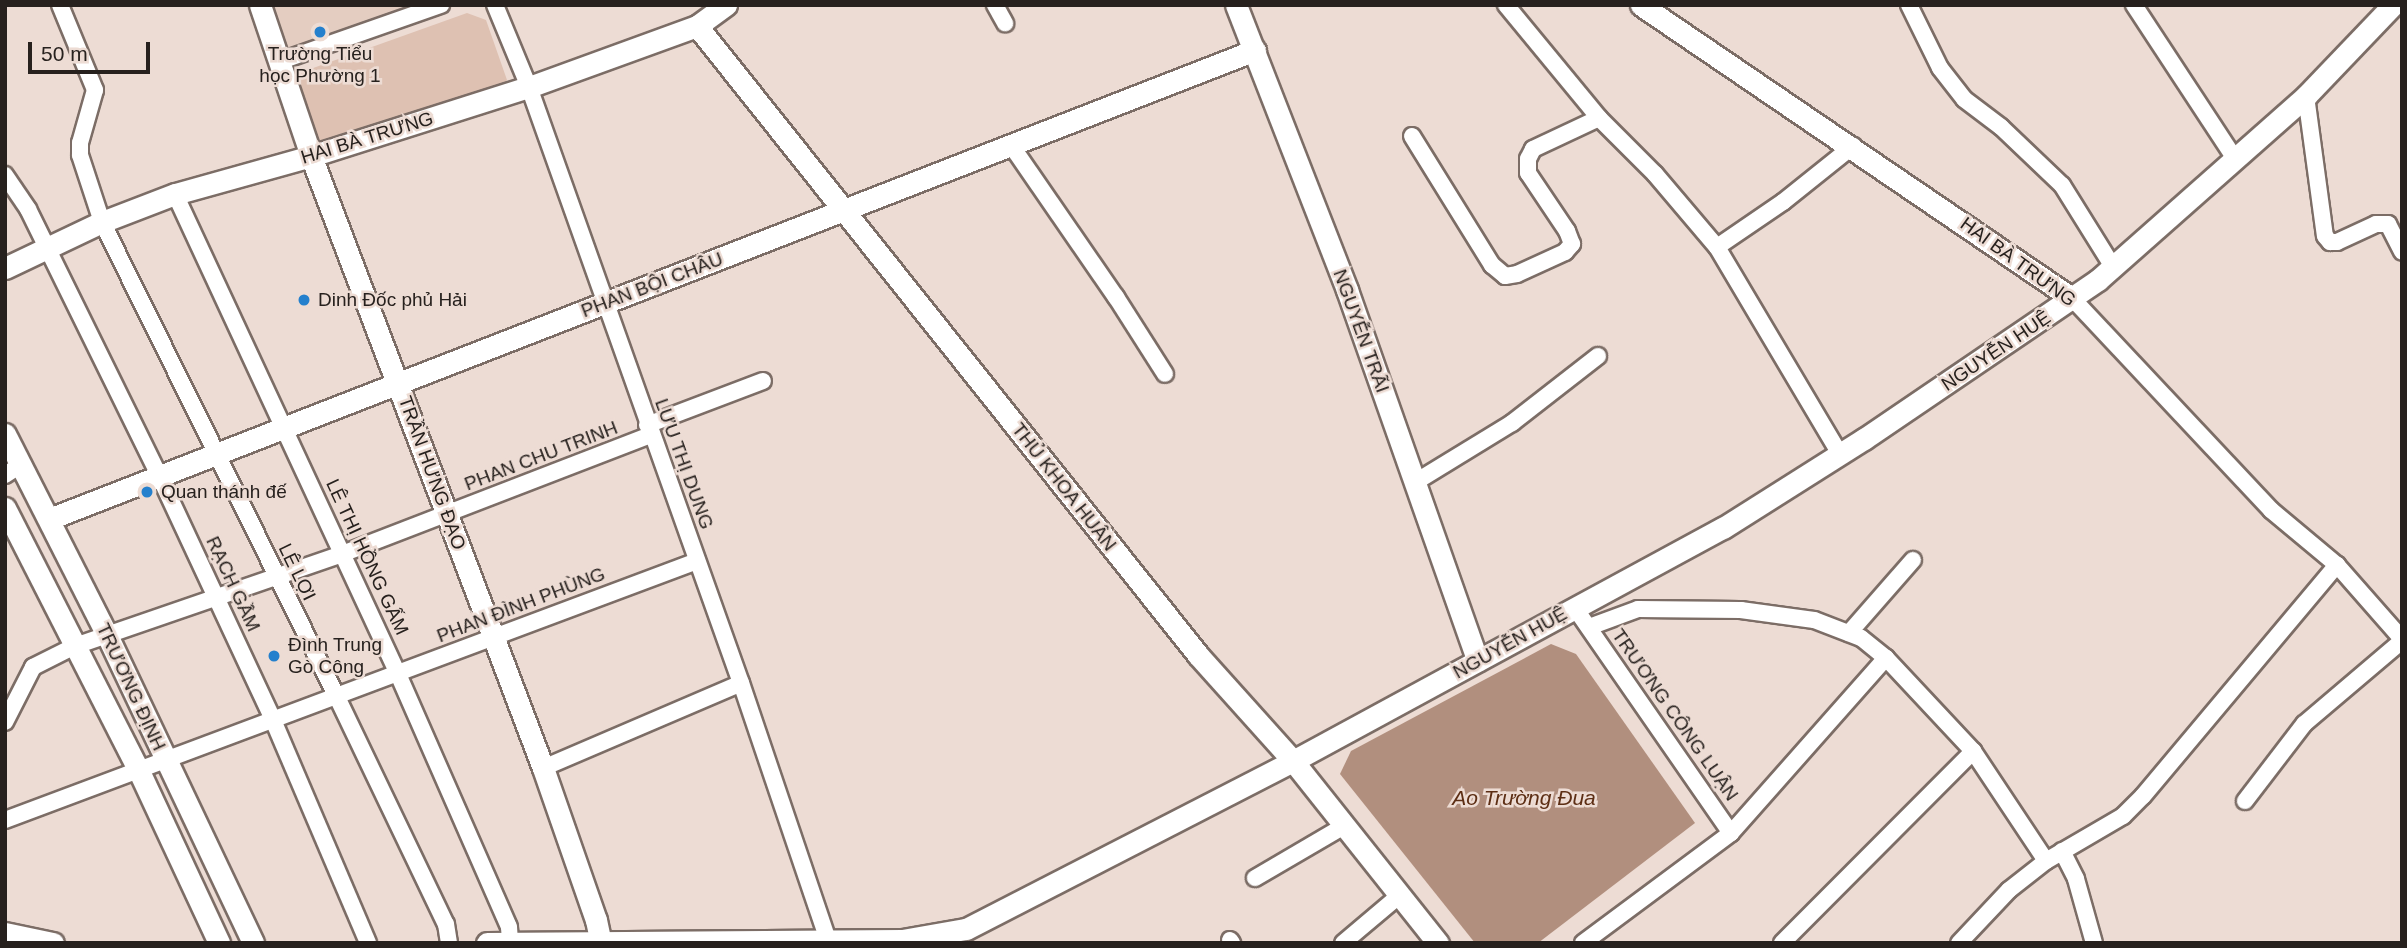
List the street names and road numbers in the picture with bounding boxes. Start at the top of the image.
street label: HAI BÀ TRƯNG [298,107,436,169]
street label: HAI BÀ TRƯNG [1956,212,2080,312]
street label: PHAN BỘI CHÂU [578,247,726,323]
street label: NGUYỄN TRÃI [1328,266,1394,396]
street label: NGUYỄN HUỆ [1937,306,2055,396]
street label: TRẦN HƯNG ĐẠO [394,393,470,553]
street label: LƯU THỊ DUNG [650,395,718,533]
street label: PHAN CHU TRINH [461,416,621,496]
street label: THỦ KHOA HUÂN [1007,418,1121,556]
street label: LÊ THỊ HỒNG GẤM [321,475,413,639]
street label: RẠCH GẦM [201,533,265,635]
street label: LÊ LỢI [273,540,321,604]
street label: PHAN ĐÌNH PHÙNG [434,562,608,648]
street label: NGUYỄN HUỆ [1449,602,1571,684]
street label: TRƯƠNG ĐỊNH [91,620,171,754]
street label: TRƯƠNG CÔNG LUẬN [1607,625,1743,805]

